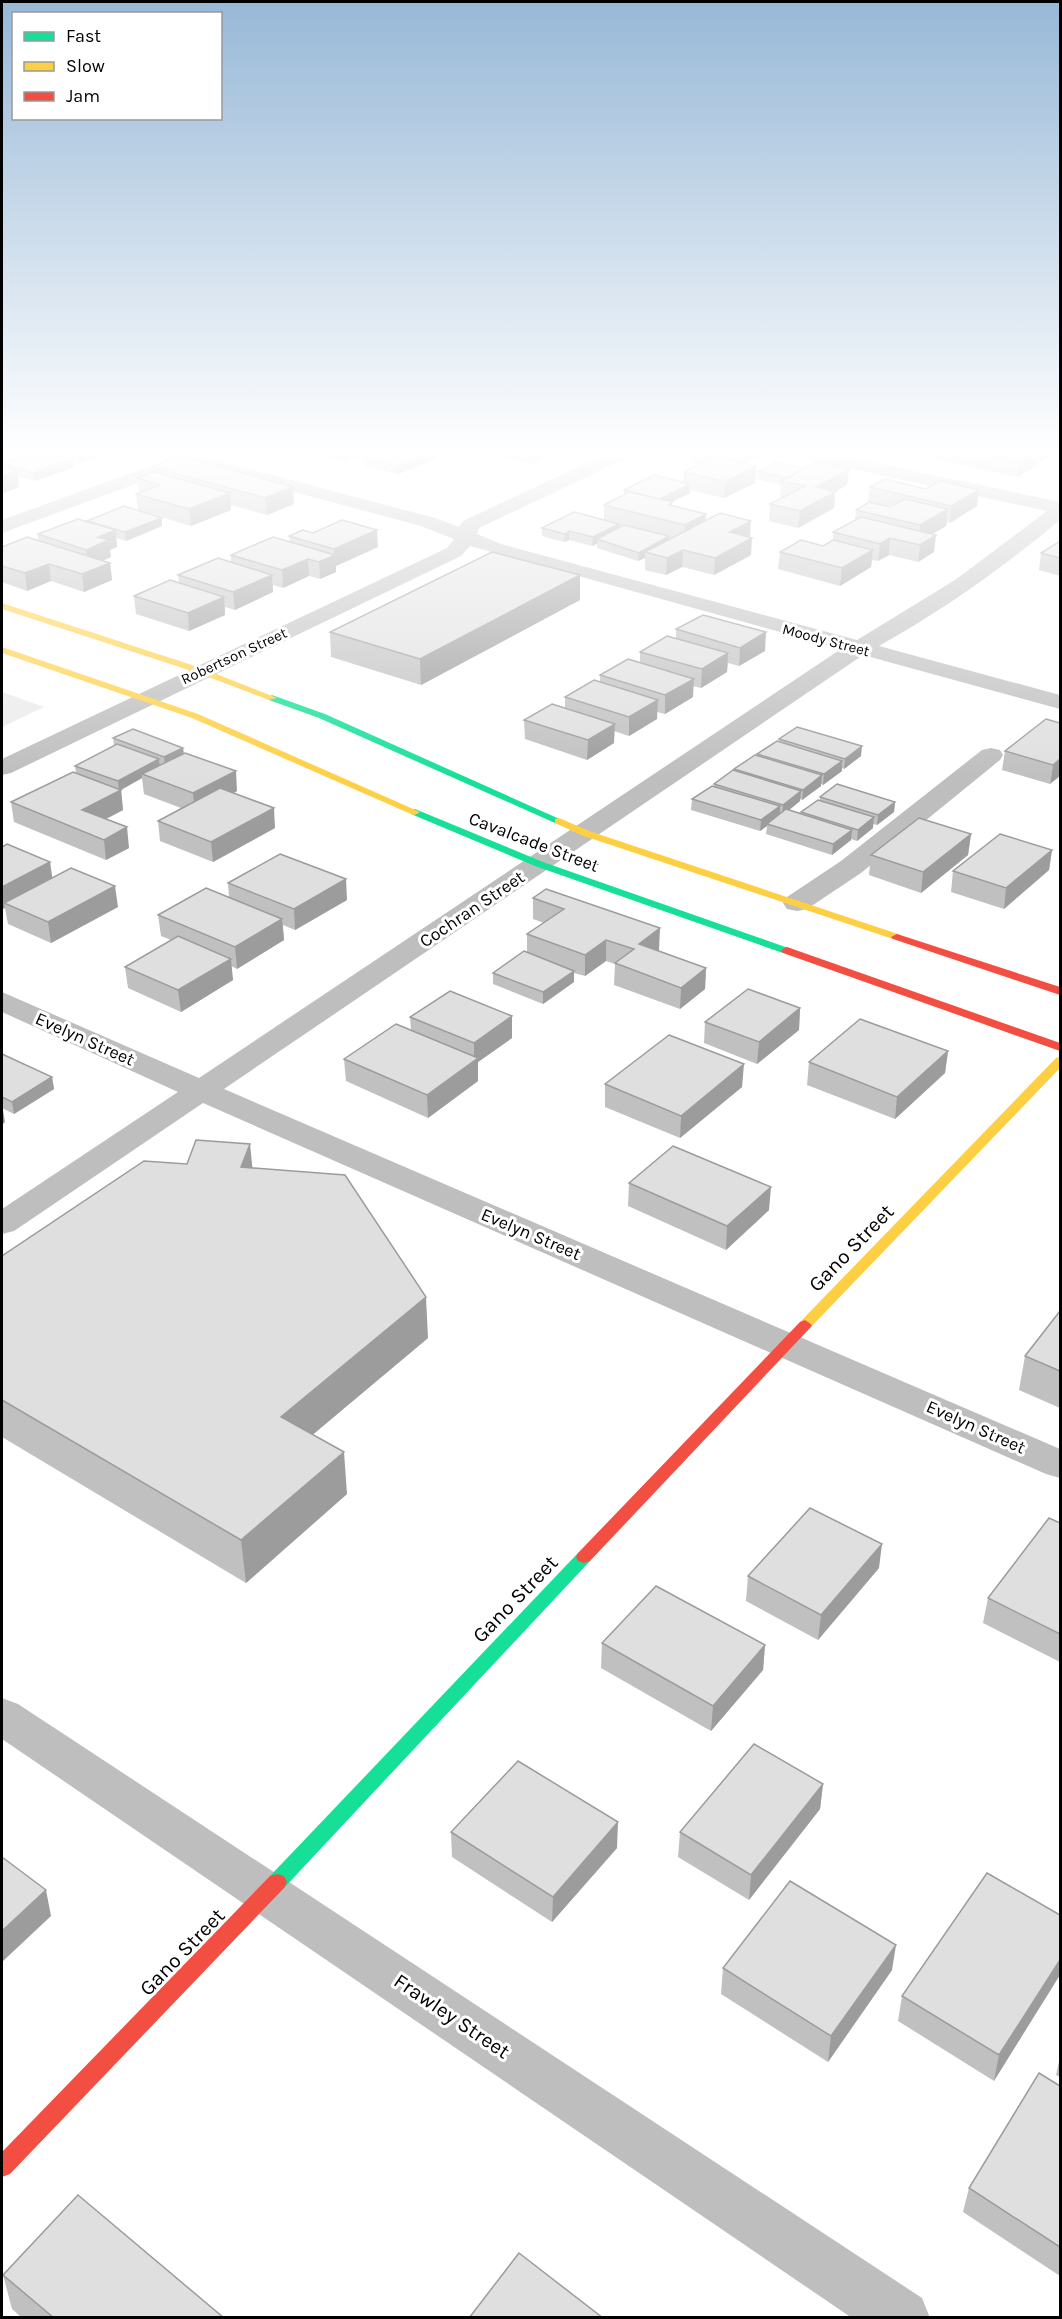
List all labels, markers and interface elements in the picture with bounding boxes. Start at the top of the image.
legend [12,12,222,120]
text: Fast [66,25,101,47]
text: Slow [66,55,105,77]
text: Jam [66,85,100,107]
street label: Moody Street [780,620,872,660]
street label: Robertson Street [178,623,290,688]
street label: Cavalcade Street [466,807,602,877]
street label: Cochran Street [415,866,529,952]
street label: Evelyn Street [32,1007,138,1071]
street label: Gano Street [804,1199,899,1297]
street label: Evelyn Street [478,1203,584,1265]
street label: Evelyn Street [923,1395,1029,1459]
street label: Gano Street [468,1550,563,1648]
street label: Gano Street [135,1903,230,2001]
street label: Frawley Street [390,1968,515,2064]

